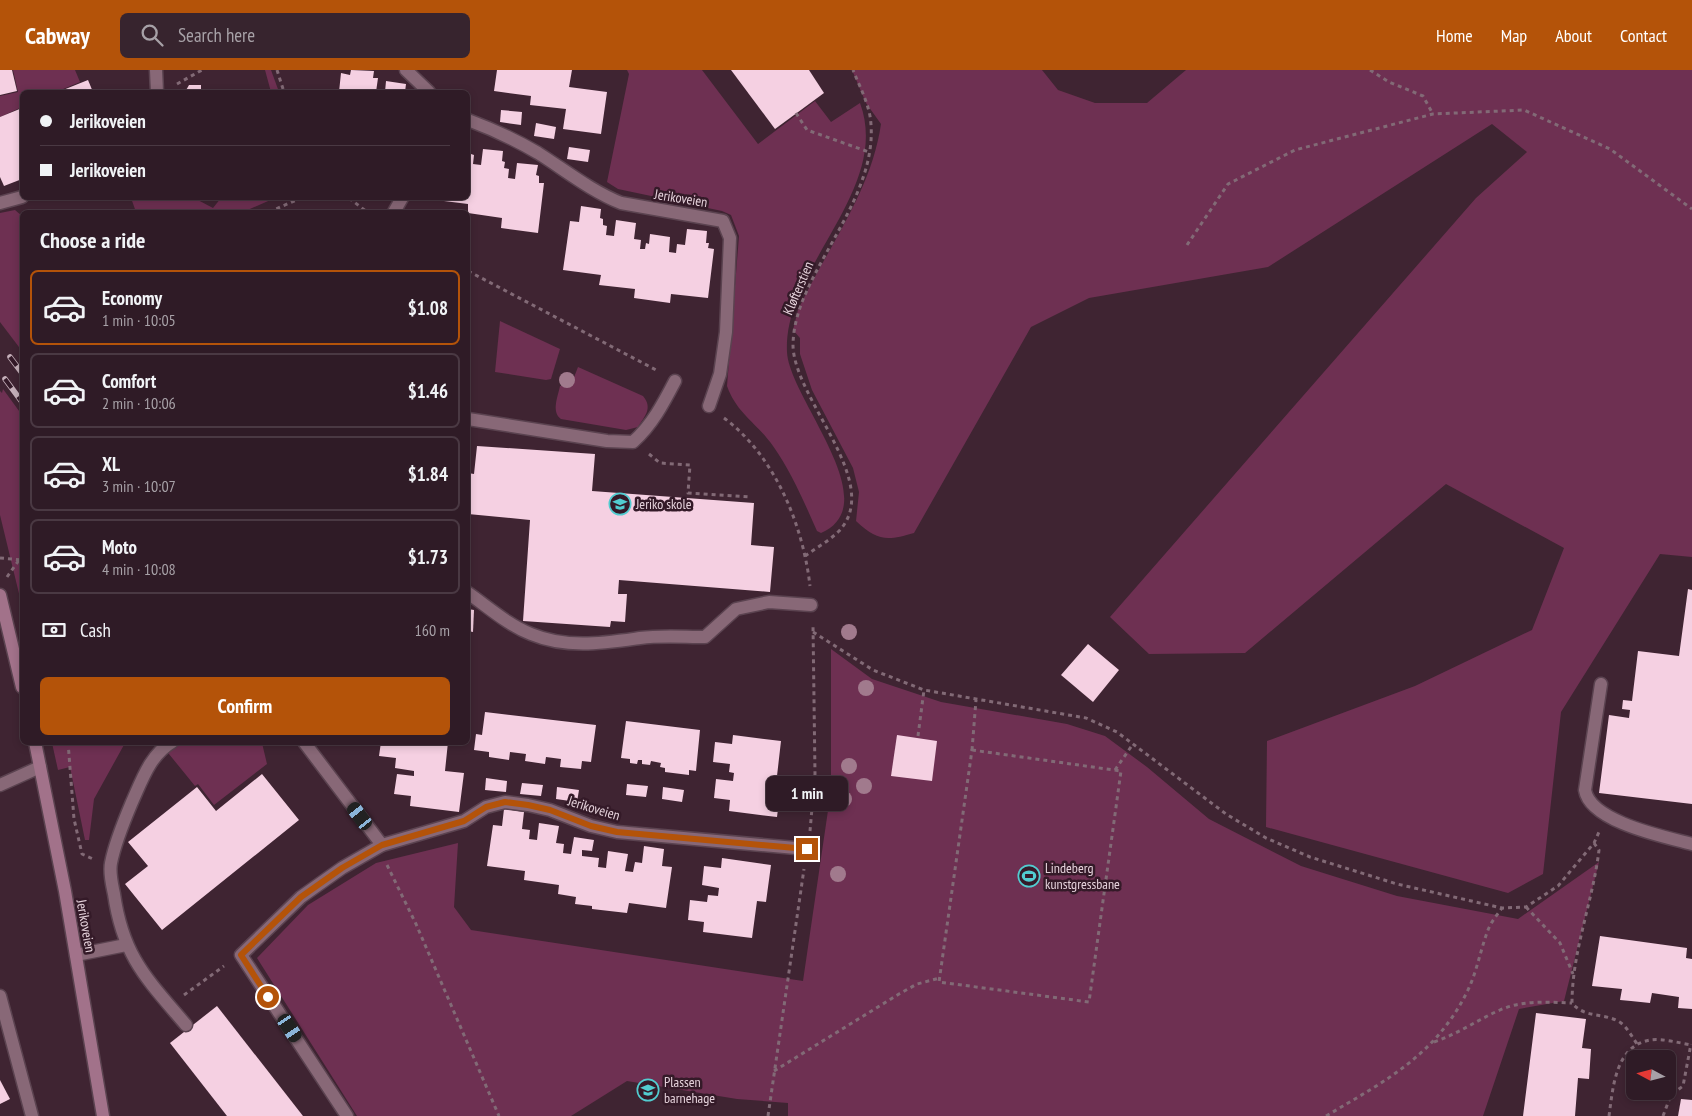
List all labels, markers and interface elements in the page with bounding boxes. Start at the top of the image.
search box [120,13,470,58]
text: Cabway [25,20,90,51]
icon: search [138,21,166,49]
text: Search here [178,23,255,47]
text: Home [1436,24,1473,47]
text: Map [1501,24,1527,47]
text: About [1555,24,1592,47]
text: Contact [1620,24,1667,47]
text: Jerikoveien [70,109,146,133]
text: Jerikoveien [70,158,146,182]
street label: Jerikoveien [652,185,709,211]
text: Choose a ride [40,226,145,254]
street label: Kløfterstien [779,258,817,318]
icon: car [42,285,87,330]
text: Economy [102,286,162,310]
text: $1.08 [408,296,448,320]
text: 1 min · 10:05 [102,310,176,330]
icon: car [42,368,87,413]
text: Comfort [102,369,156,393]
text: $1.46 [408,379,448,403]
text: 2 min · 10:06 [102,393,176,413]
icon: car [42,451,87,496]
text: XL [102,452,120,476]
text: $1.84 [408,462,448,486]
text: 3 min · 10:07 [102,476,176,496]
school or university icon: Jeriko skole [608,492,632,516]
place label: Jeriko skole [635,495,692,513]
icon: car [42,534,87,579]
text: Moto [102,535,137,559]
text: $1.73 [408,545,448,569]
text: 4 min · 10:08 [102,559,176,579]
icon: cash [40,616,68,644]
text: Cash [80,618,111,642]
text: 160 m [415,620,450,640]
button: Confirm [40,677,450,735]
callout: 1 min [766,776,848,812]
text: 1 min [791,783,823,803]
street label: Jerikoveien [565,791,622,824]
car [344,800,375,832]
route end [796,838,818,860]
place label: Lindeberg kunstgressbane [1045,859,1120,893]
sports icon: Lindeberg kunstgressbane [1017,864,1041,888]
street label: Jerikoveien [72,897,100,954]
route start [257,986,279,1008]
car [275,1011,304,1045]
north arrow [1626,1050,1676,1100]
map controls [1626,1050,1676,1100]
place label: Plassen barnehage [664,1073,715,1107]
school or university icon: Plassen barnehage [636,1078,660,1102]

